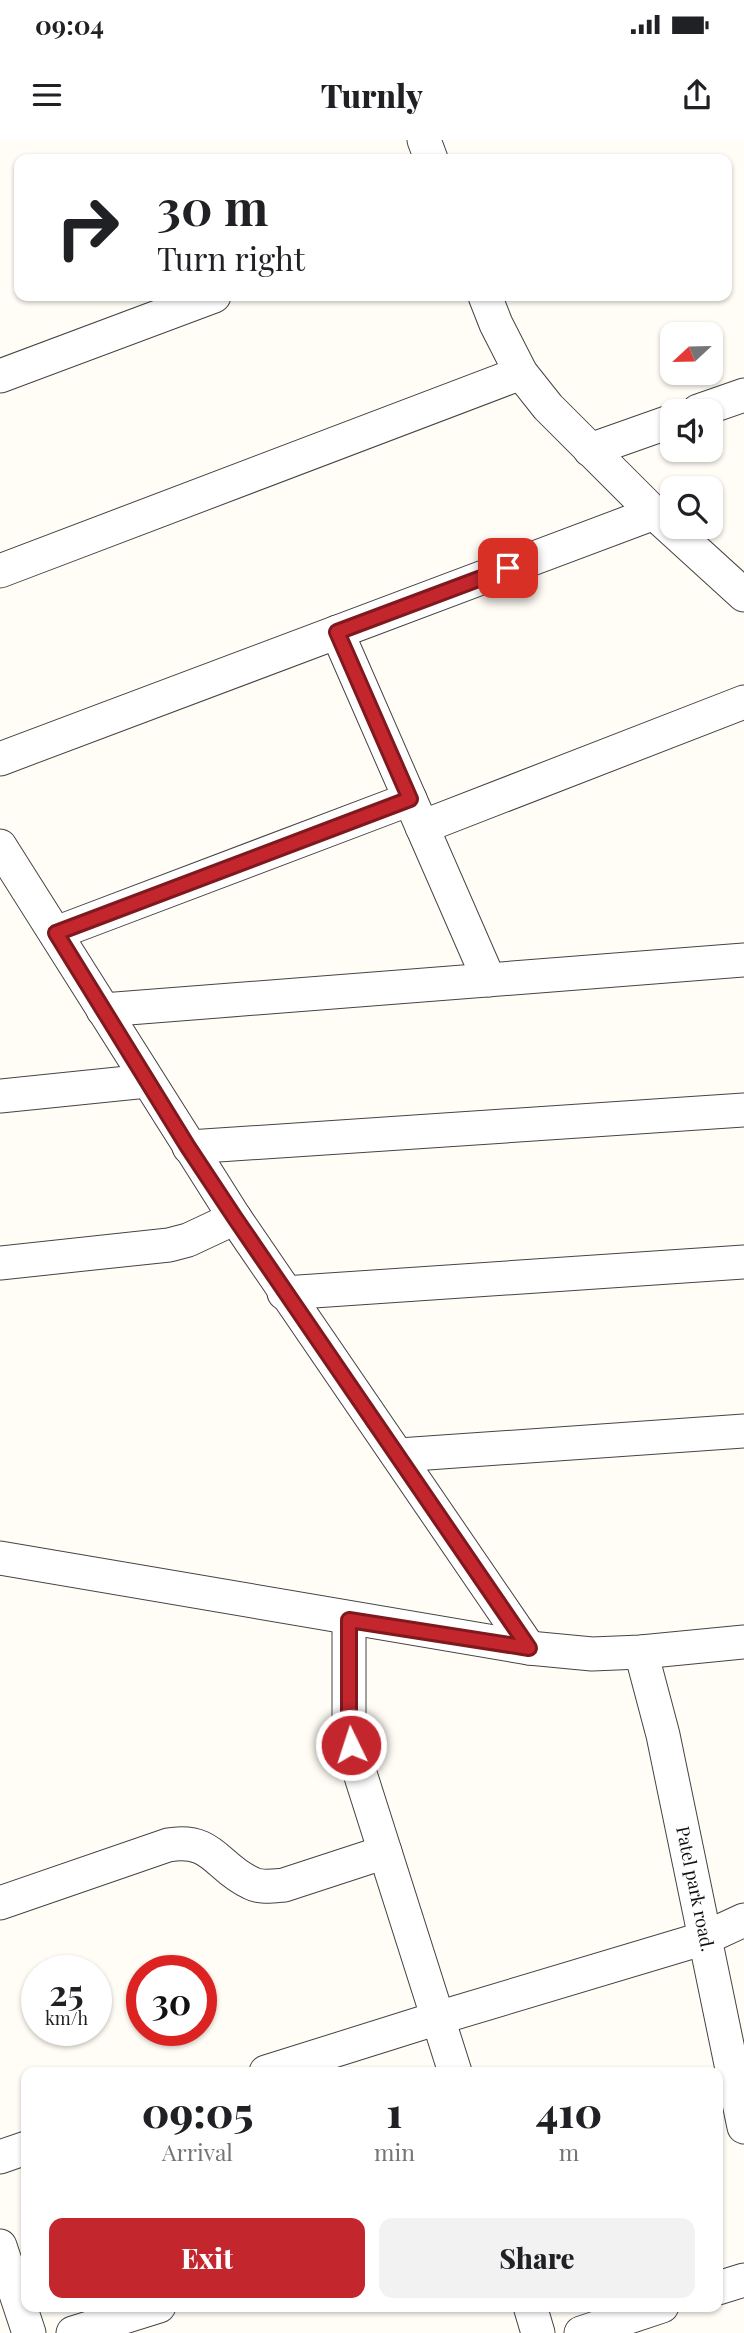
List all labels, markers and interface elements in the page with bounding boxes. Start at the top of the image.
text: 09:04 [35,7,104,42]
text: Turnly [321,73,423,116]
icon: menu [28,76,66,114]
icon: share [678,76,716,114]
text: 30 m [157,173,268,238]
icon: right [42,182,133,273]
text: Turn right [157,236,305,279]
north arrow [660,322,723,385]
map controls [660,322,723,539]
button: sound [660,399,723,462]
button: search [660,476,723,539]
pin [478,538,538,598]
icon: arrive [489,549,527,587]
position arrow [314,1708,388,1782]
street label: Patel park road. [671,1824,720,1953]
speed limit sign: 30 [126,1955,217,2046]
text: 25 [49,1968,84,2015]
text: km/h [45,2006,88,2030]
text: 09:05 [142,2083,253,2139]
text: 1 [386,2083,403,2139]
text: 410 [536,2083,602,2139]
text: Arrival [162,2136,233,2167]
text: min [374,2136,415,2167]
text: m [559,2136,579,2167]
button: Exit [49,2218,365,2298]
button: Share [379,2218,695,2298]

